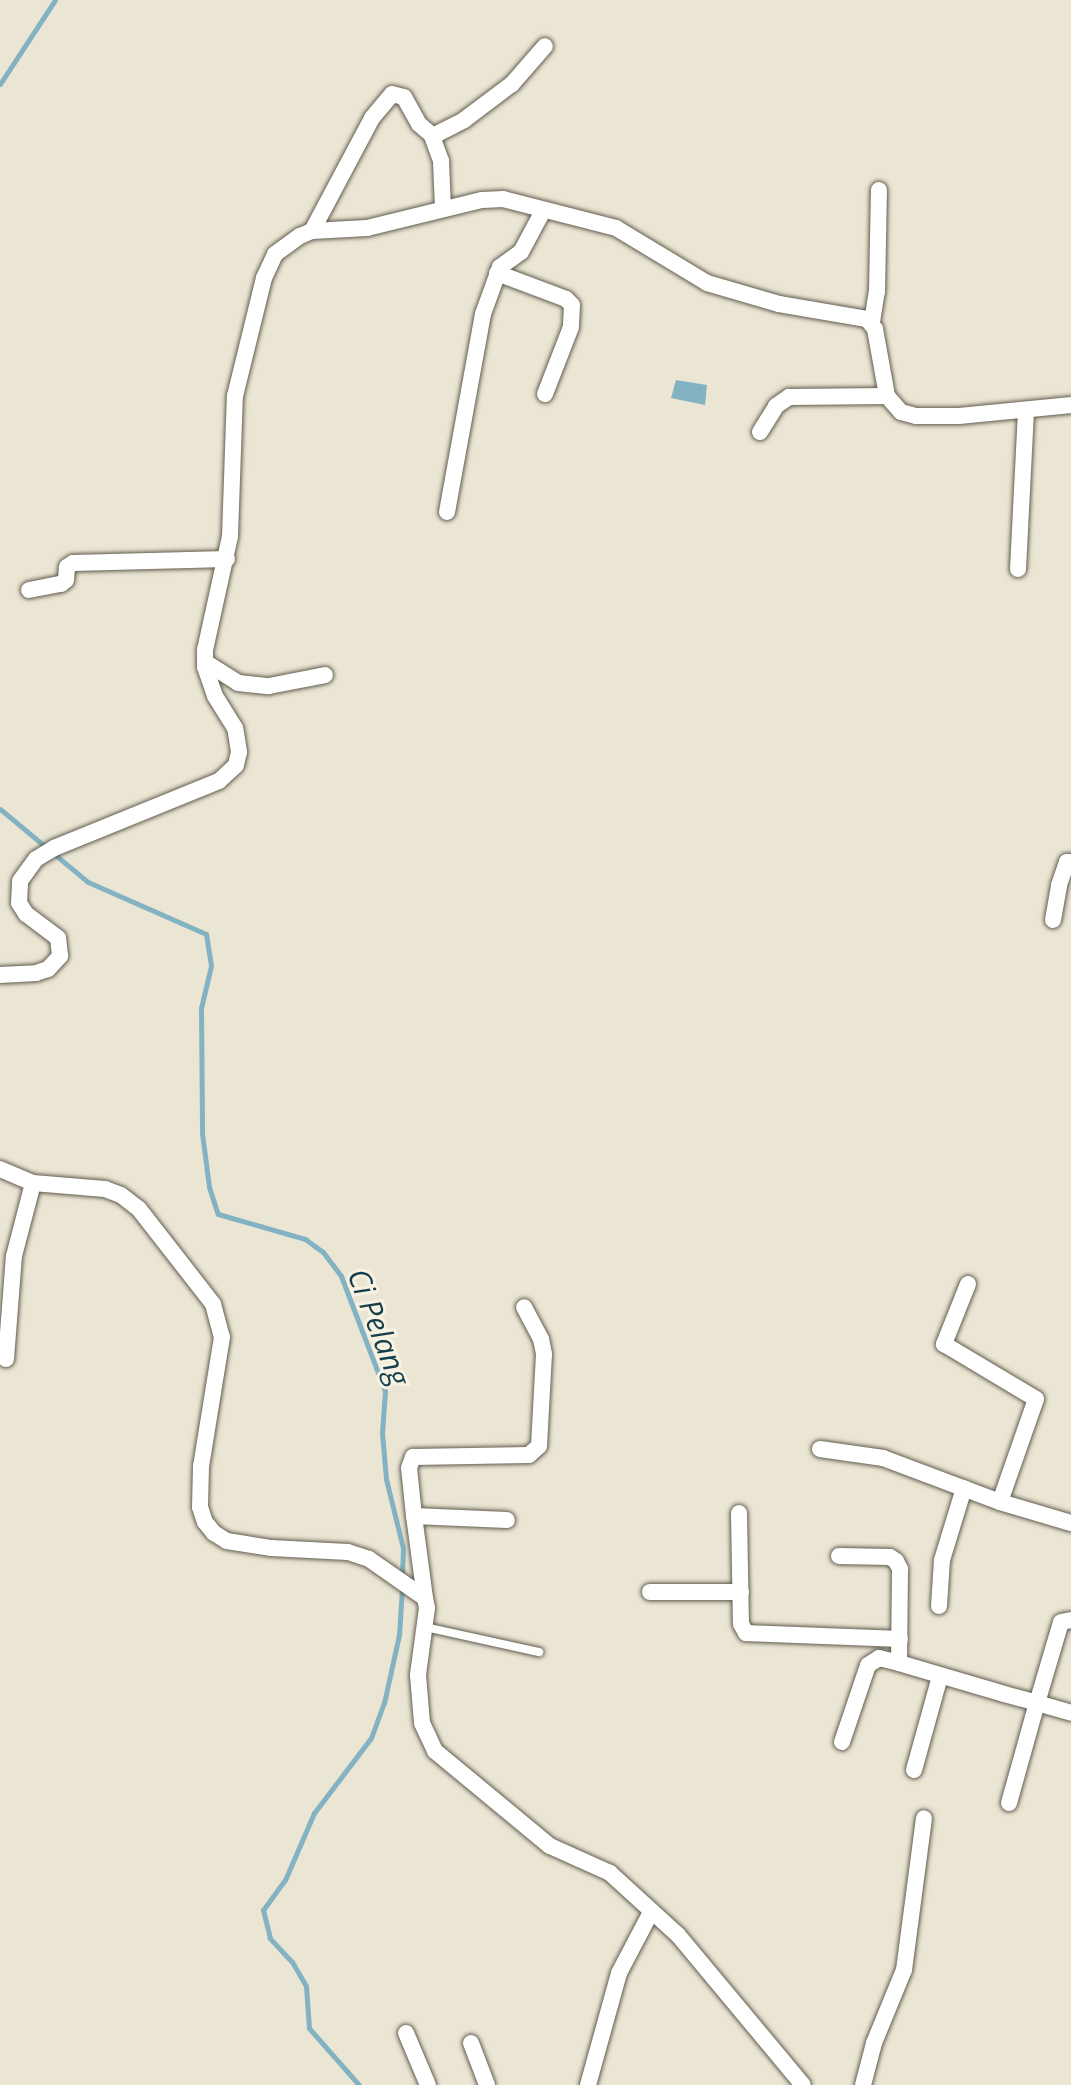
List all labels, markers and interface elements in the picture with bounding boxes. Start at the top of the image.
water label: Ci Pelang [340,1263,418,1391]

